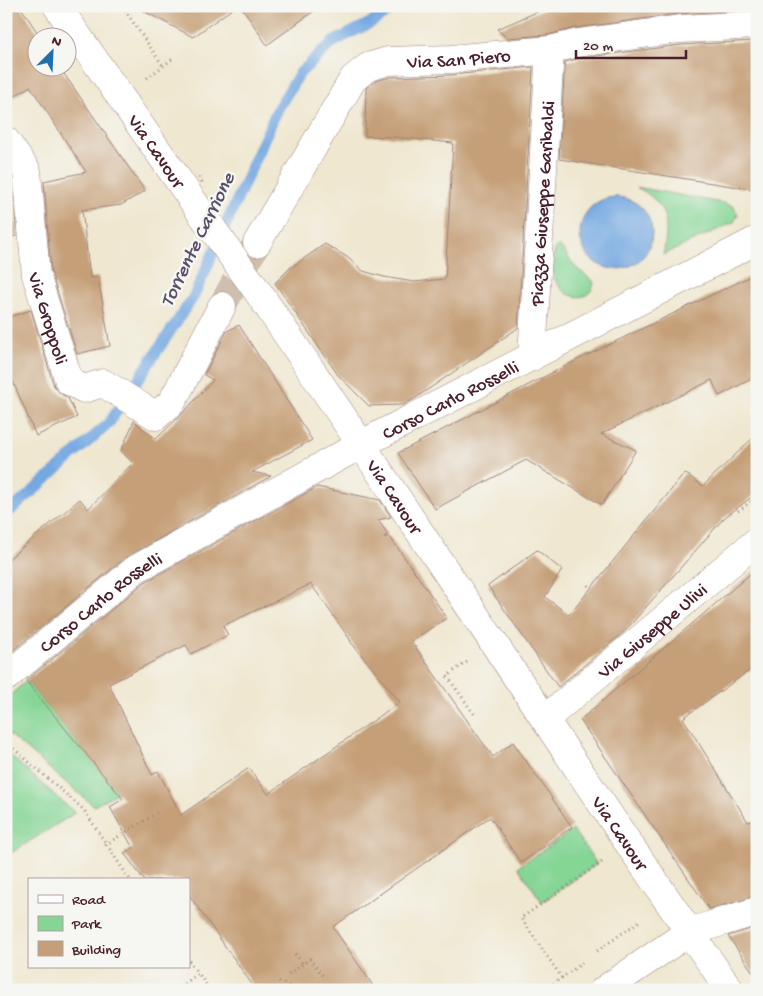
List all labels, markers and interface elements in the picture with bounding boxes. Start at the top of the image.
north arrow [28,28,78,78]
scale bar [576,28,686,60]
text: N [49,33,64,52]
text: 20 m [583,38,613,56]
street label: Via San Piero [406,46,512,75]
street label: Piazza Giuseppe Garibaldi [527,100,562,308]
street label: Via Cavour [121,110,190,196]
water label: Torrente Carrione [157,169,242,311]
street label: Via Groppoli [21,269,71,368]
street label: Corso Carlo Rosselli [379,357,524,447]
street label: Via Cavour [359,455,427,541]
street label: Corso Carlo Rosselli [36,549,167,659]
street label: Via Giuseppe Ulivi [593,580,713,686]
street label: Via Cavour [584,792,653,878]
legend [28,878,190,968]
text: Road [72,892,106,910]
text: Park [71,916,102,934]
text: Building [71,942,121,960]

